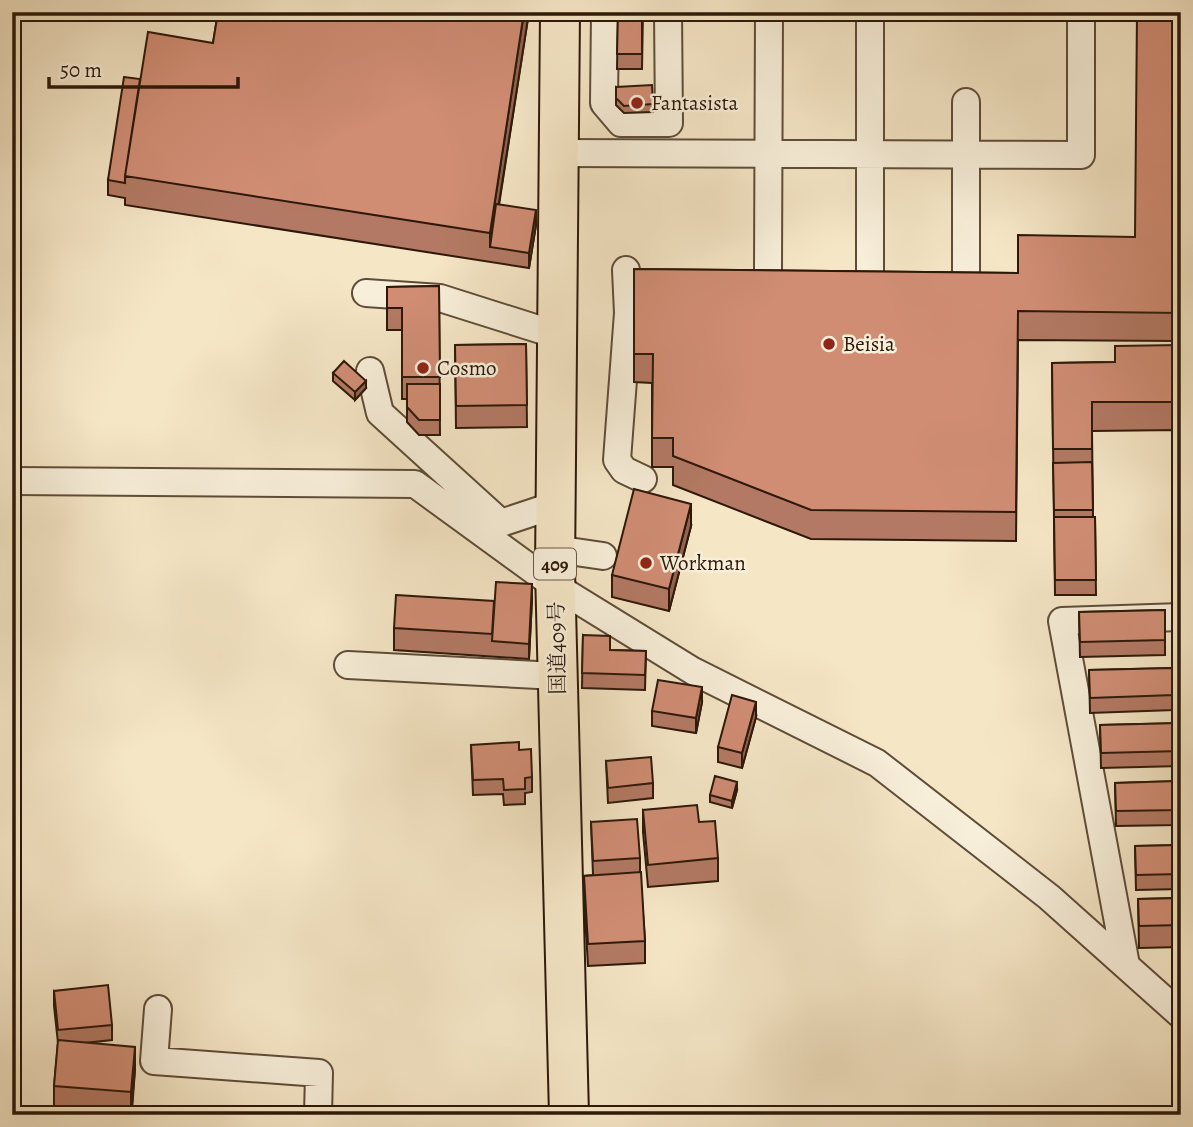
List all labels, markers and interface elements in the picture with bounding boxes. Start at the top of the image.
scale bar [49,46,238,90]
text: 50 m [60,56,102,84]
place label: Fantasista [651,89,739,117]
marker: Fantasista [629,95,645,111]
place label: Beisia [843,330,895,358]
marker: Beisia [821,336,837,352]
place label: Cosmo [437,354,497,382]
marker: Cosmo [415,360,431,376]
road number: 409 [534,548,576,580]
place label: Workman [659,549,746,577]
marker: Workman [638,555,654,571]
street label: 国道409号 [542,601,572,695]

